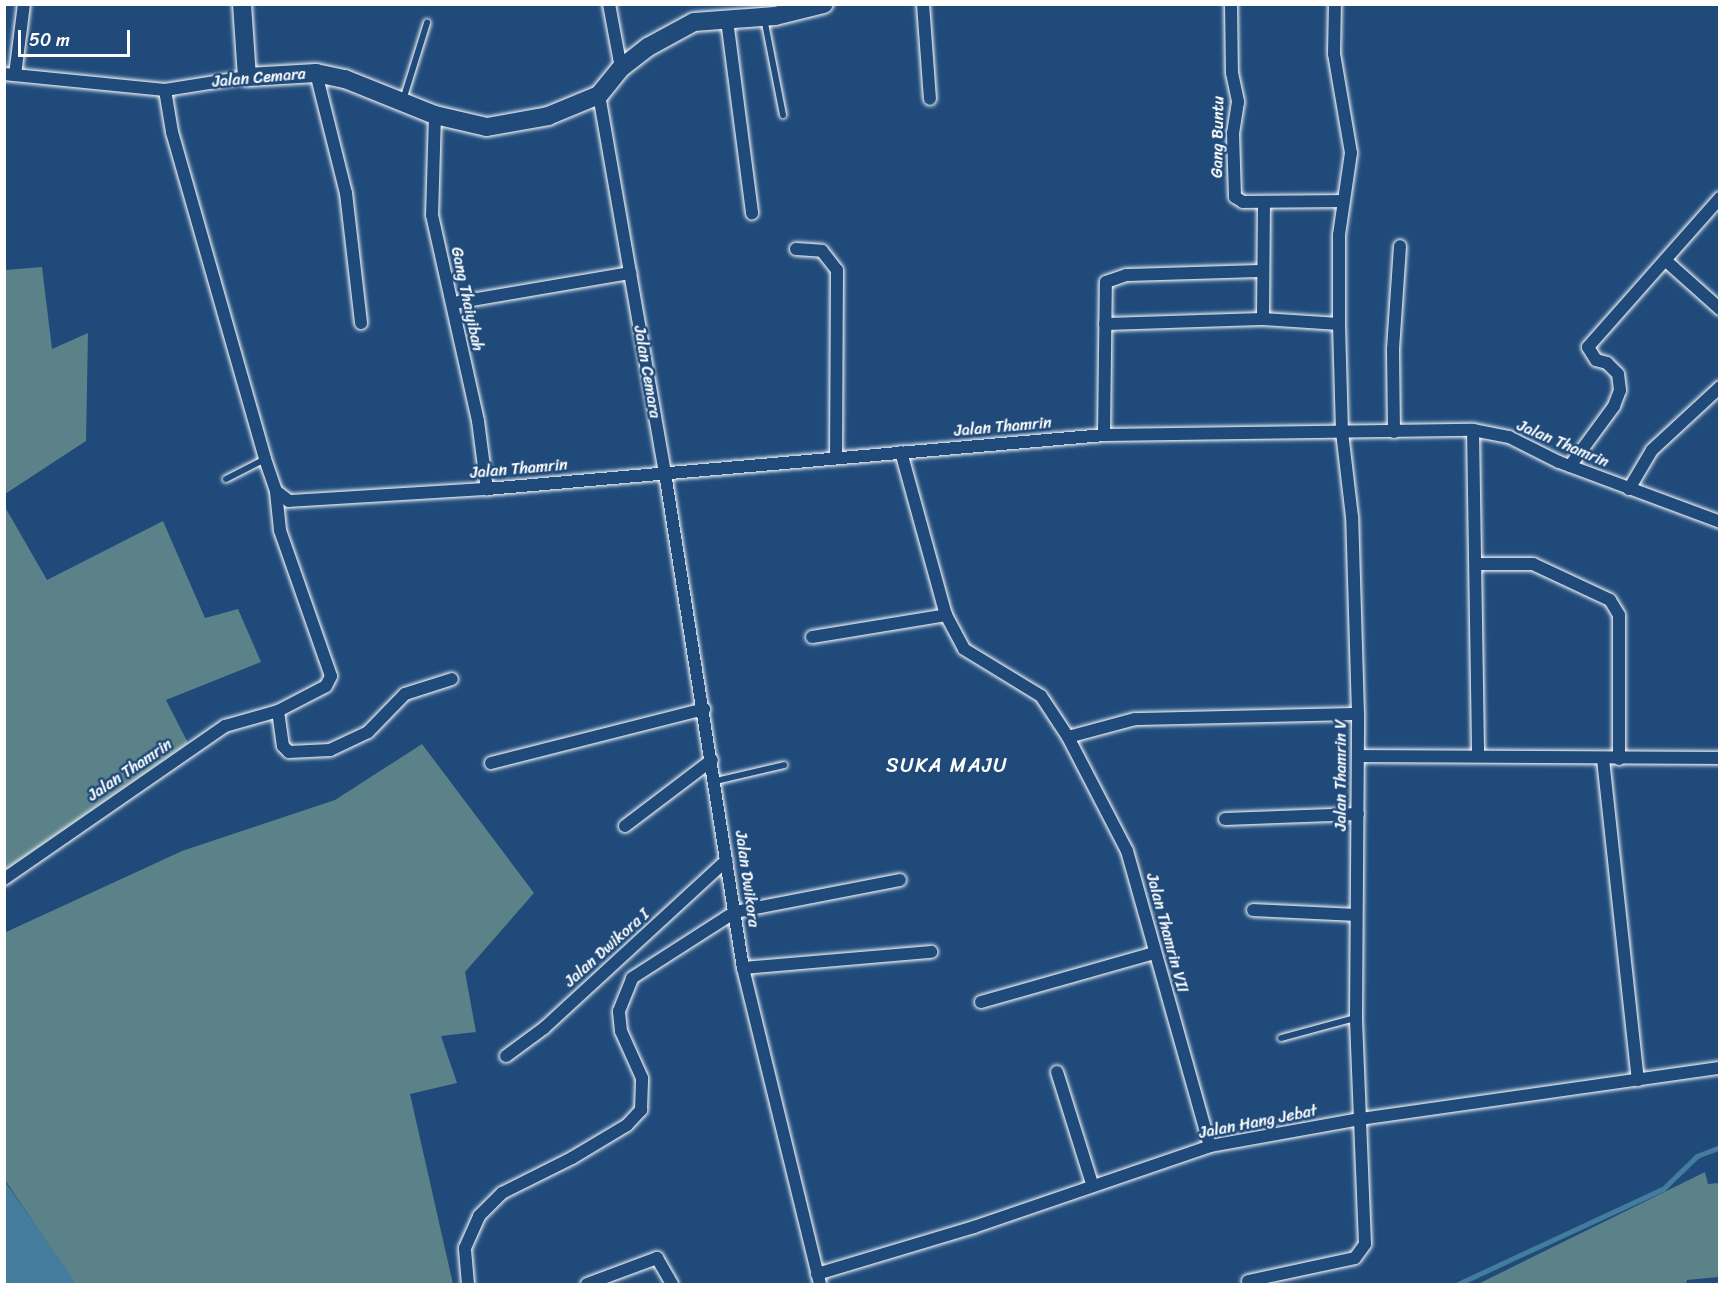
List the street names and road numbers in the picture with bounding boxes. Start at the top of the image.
street label: Jalan Cemara [211,64,307,92]
street label: Gang Buntu [1208,96,1228,178]
street label: Gang Thaiyibah [447,245,487,353]
street label: Jalan Cemara [629,324,665,420]
street label: Jalan Thamrin [953,413,1053,441]
street label: Jalan Thamrin [1514,416,1612,472]
street label: Jalan Thamrin [469,455,569,483]
street label: Jalan Thamrin V [1331,719,1351,831]
street label: Jalan Thamrin [84,735,176,805]
street label: Jalan Dwikora [731,830,763,928]
street label: Jalan Thamrin VII [1142,871,1192,995]
street label: Jalan Dwikora I [561,905,653,991]
street label: Jalan Hang Jebat [1197,1101,1319,1143]

